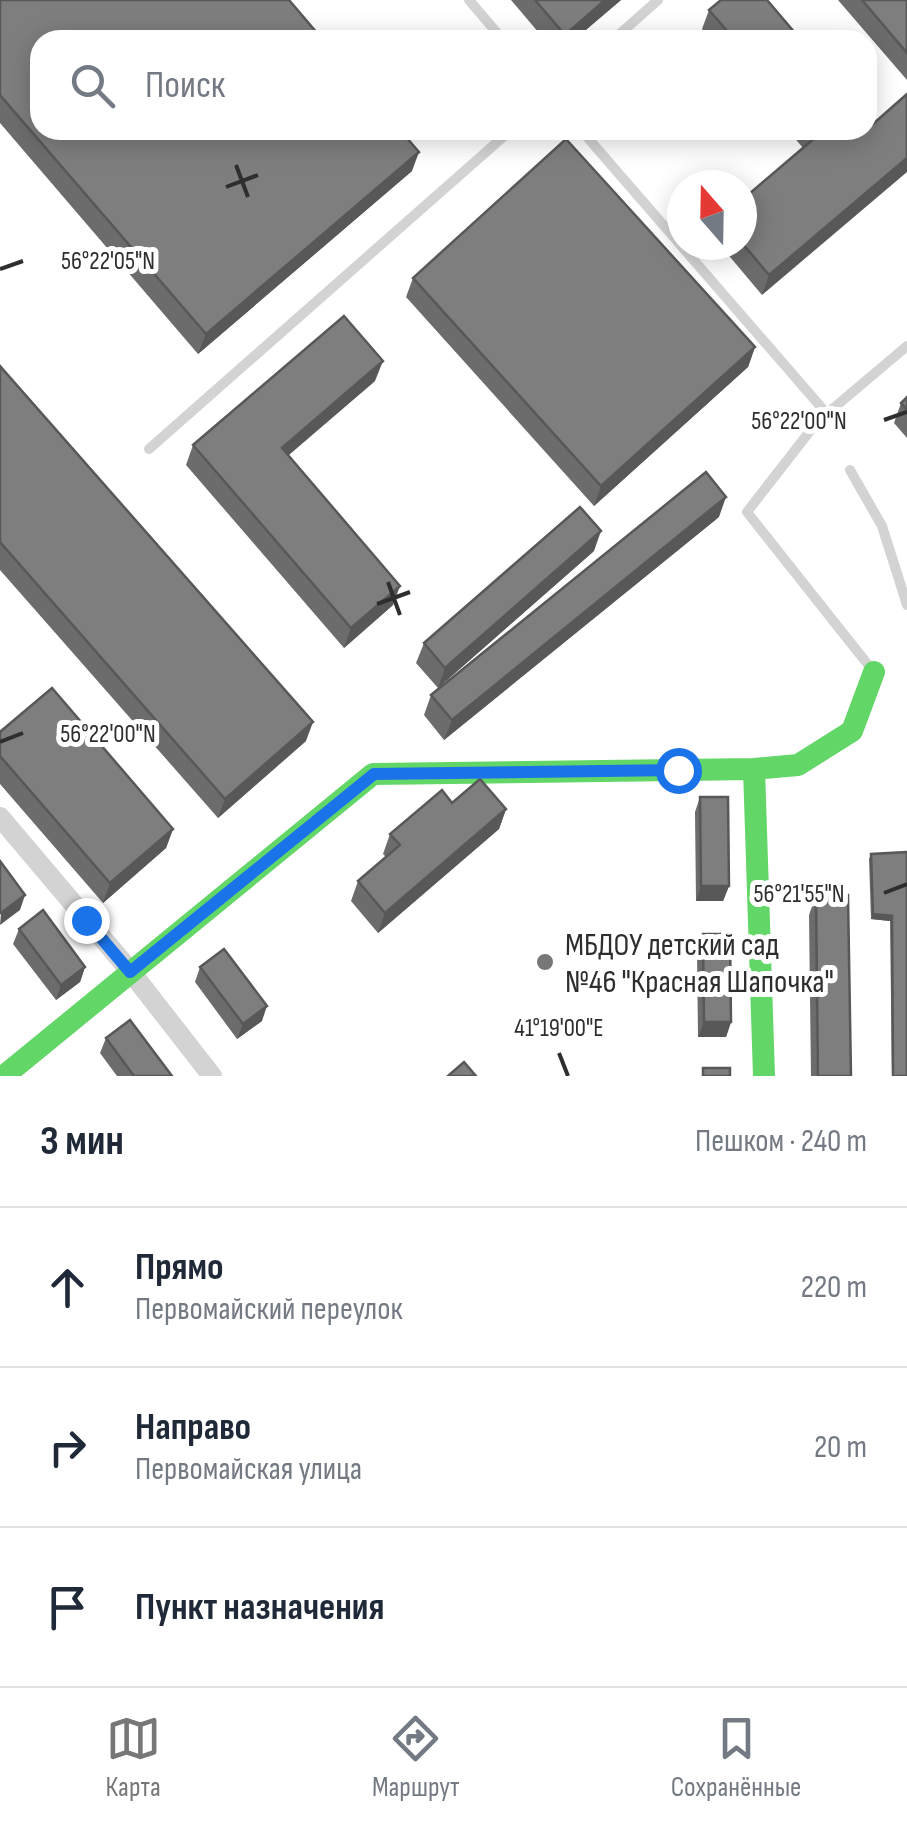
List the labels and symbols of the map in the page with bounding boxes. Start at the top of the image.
north arrow [667,170,757,260]
text: 56°22'05"N [61,246,155,277]
text: 56°22'00"N [751,406,847,437]
text: 56°22'00"N [60,719,156,750]
route start [656,748,702,794]
text: 56°21'55"N [753,879,845,910]
route end [64,898,110,944]
place label: МБДОУ детский сад №46 "Красная Шапочка" [565,926,834,1002]
marker: МБДОУ детский сад №46 "Красная Шапочка" [534,951,556,973]
text: 41°19'00"E [514,1013,604,1044]

